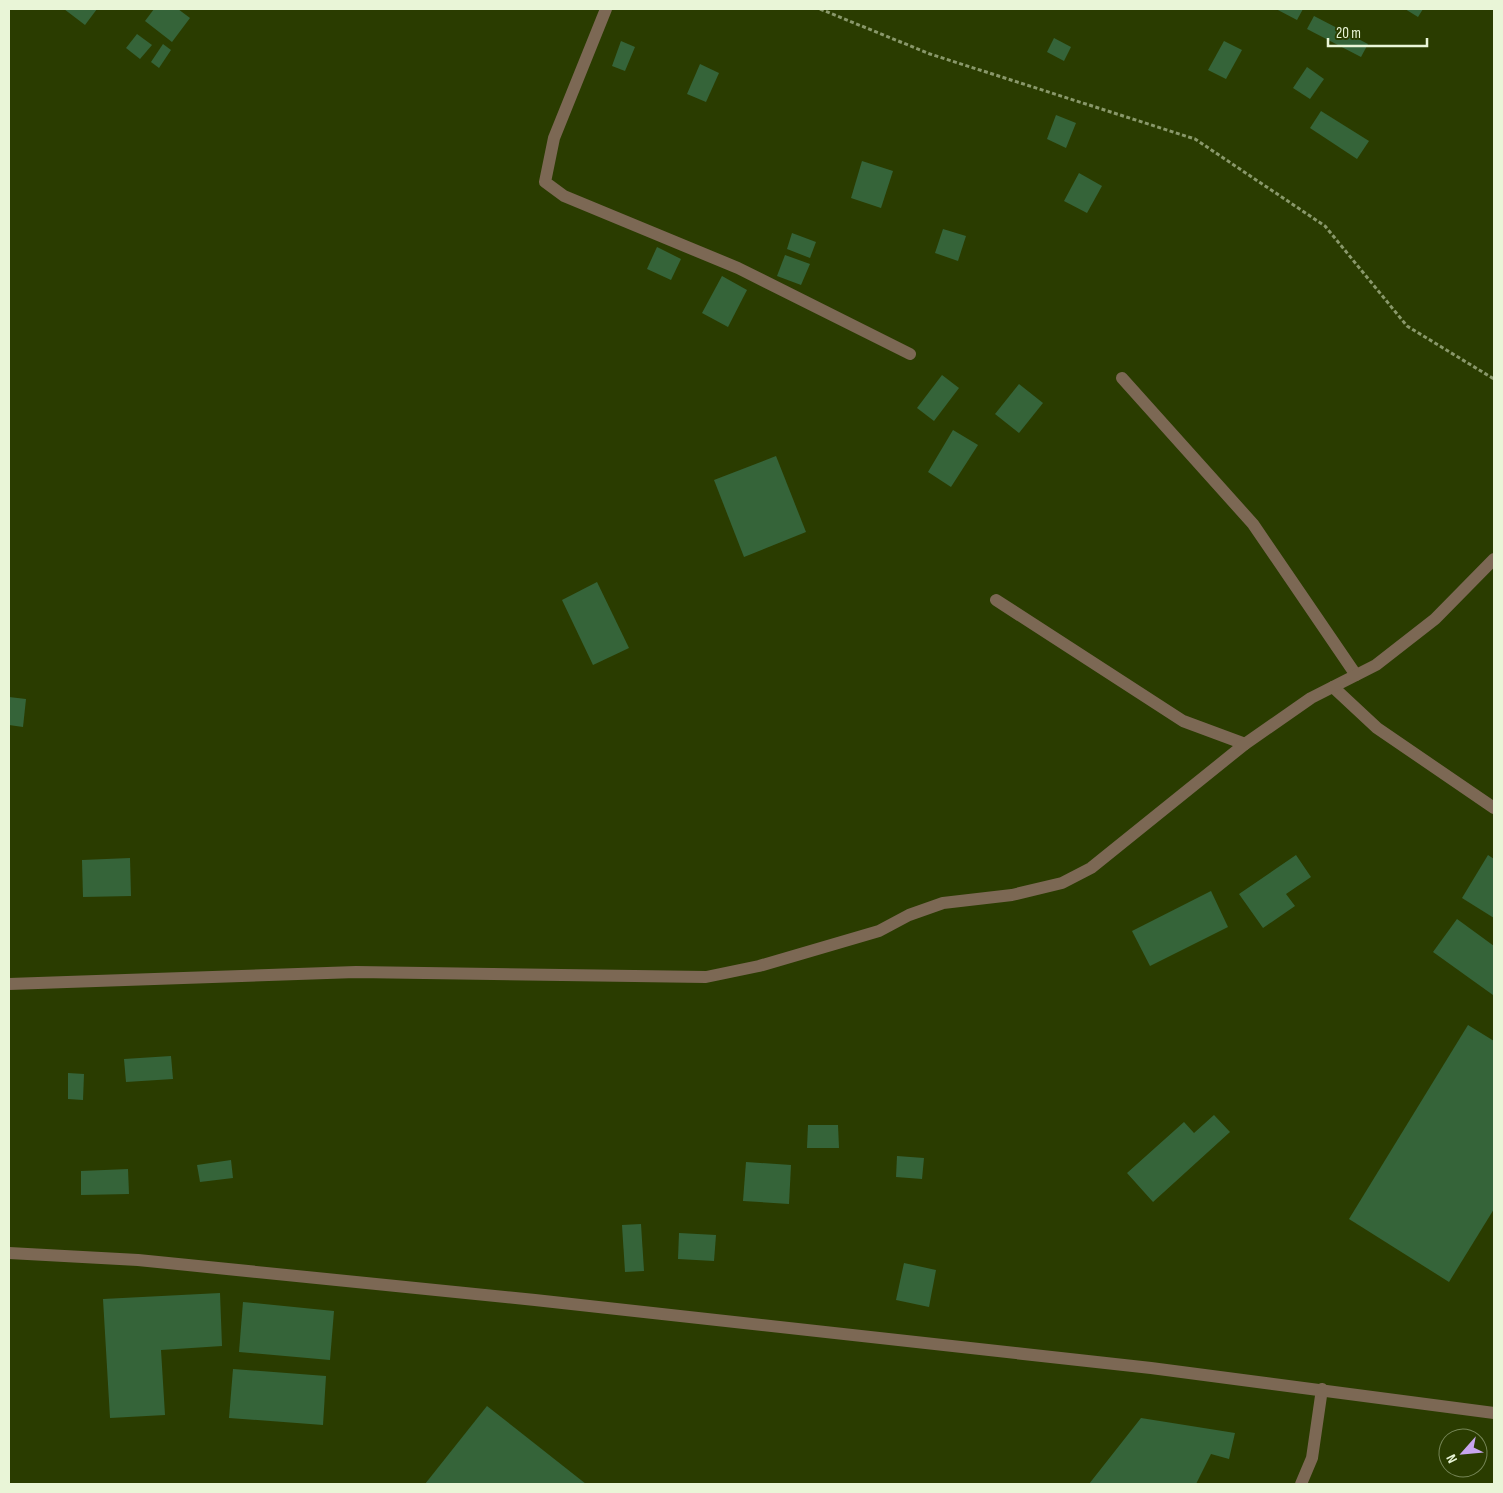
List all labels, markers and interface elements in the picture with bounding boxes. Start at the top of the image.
scale bar [1328,15,1427,47]
text: 20 m [1336,24,1361,43]
north arrow [1438,1428,1488,1478]
text: N [1443,1451,1461,1466]

